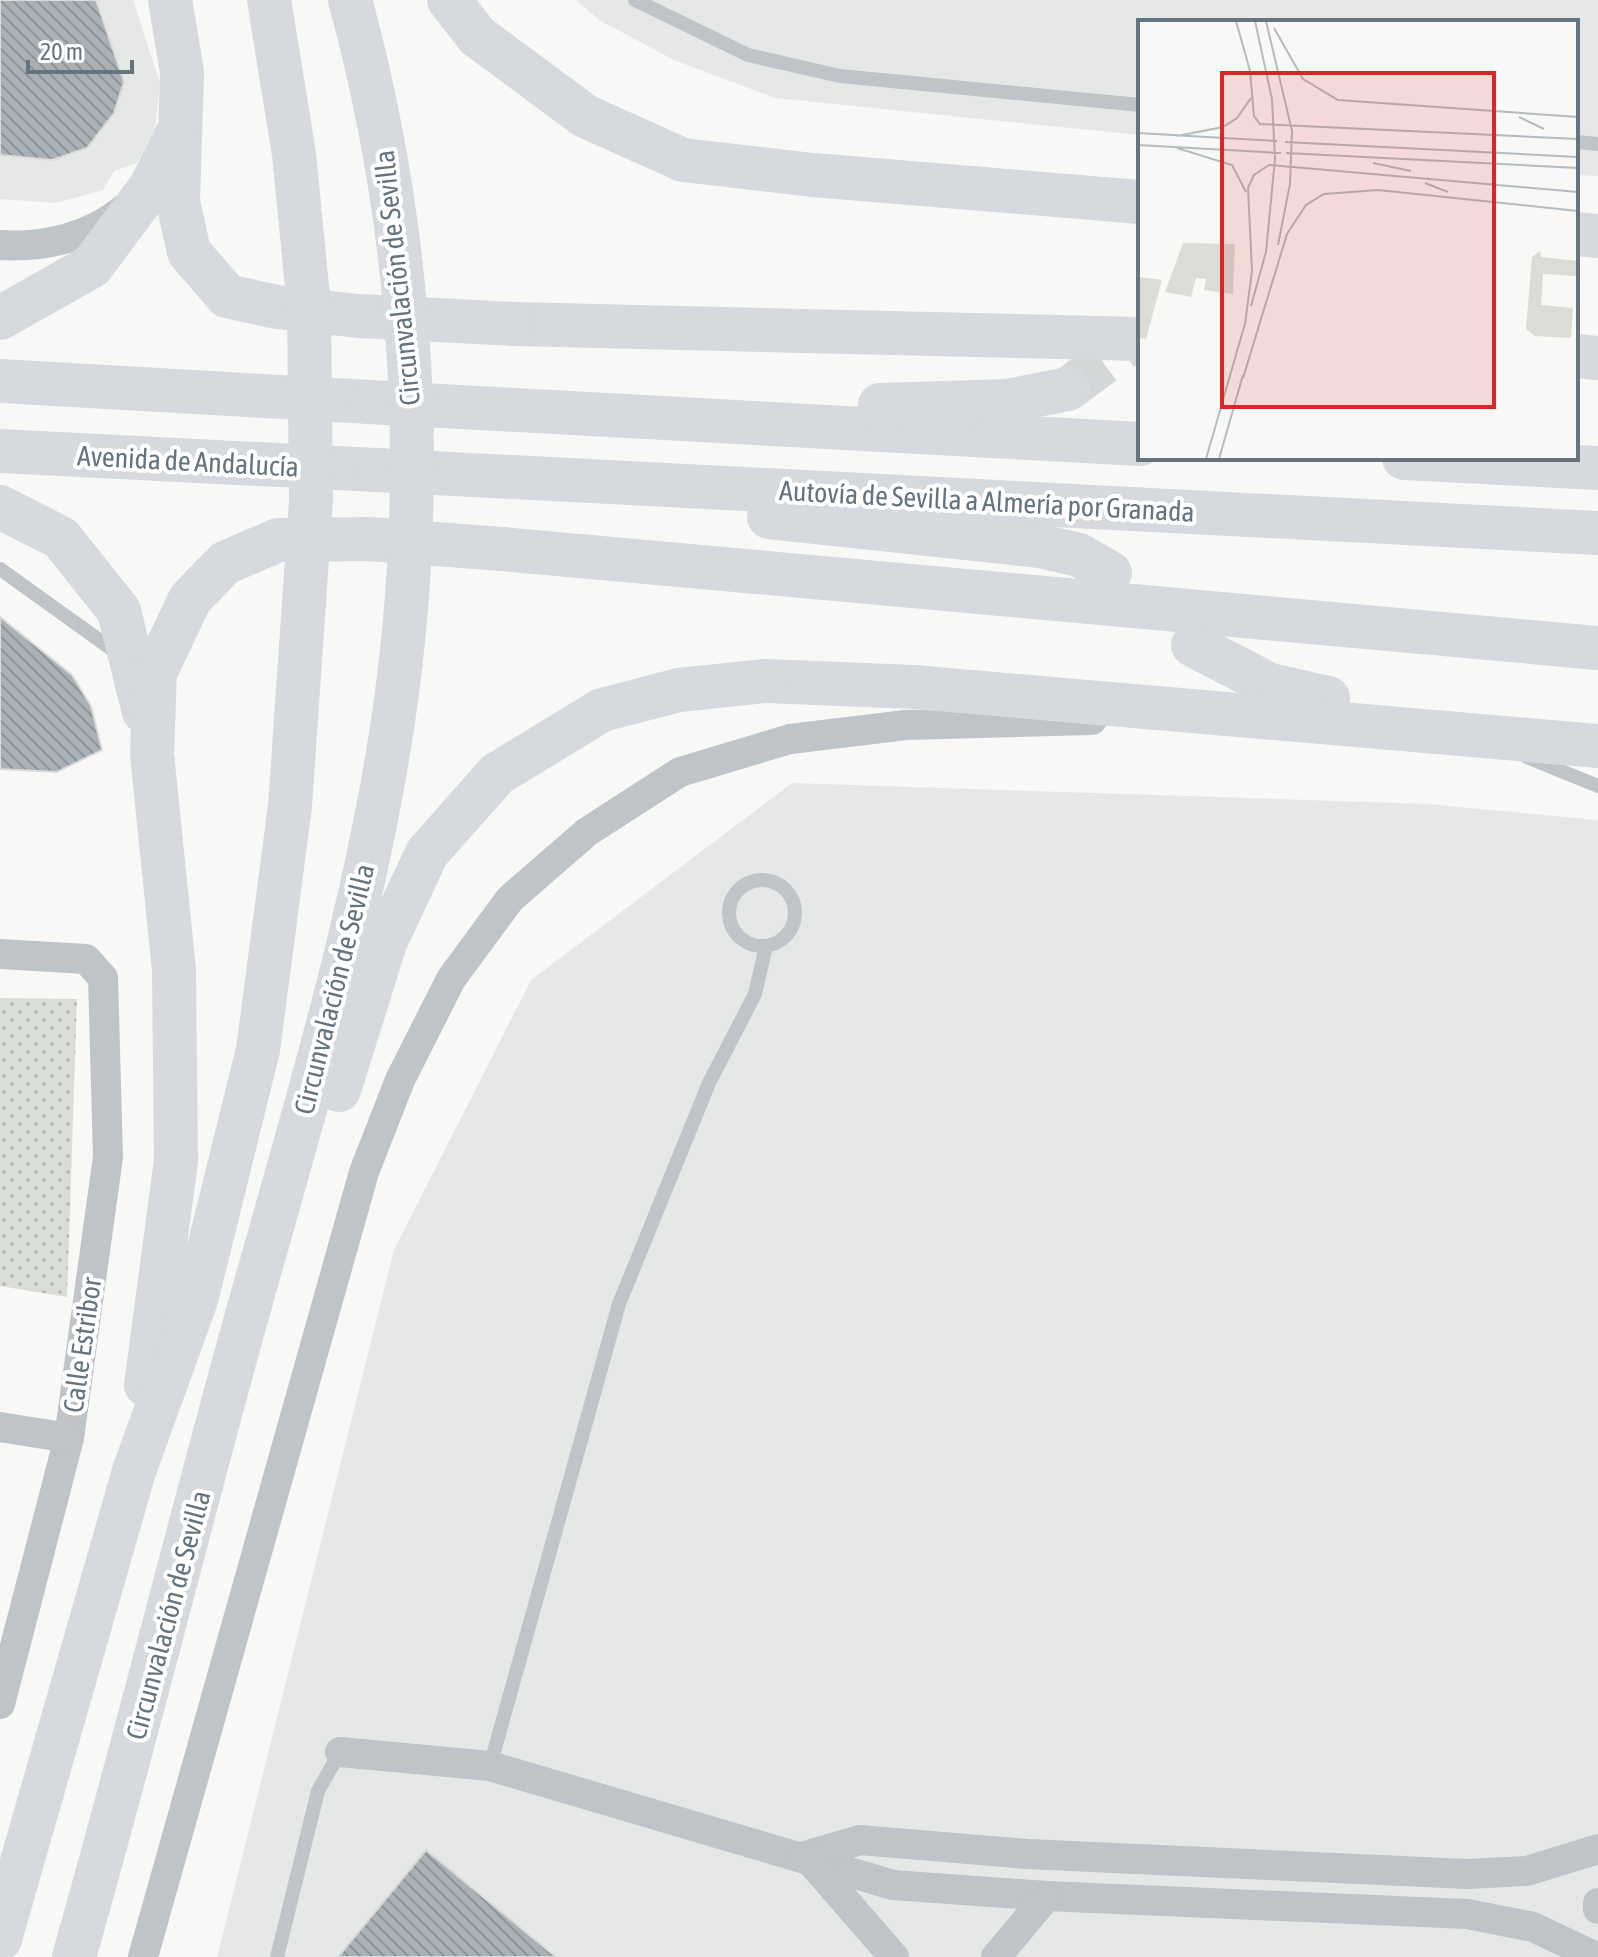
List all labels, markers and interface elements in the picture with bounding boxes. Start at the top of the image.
inset map [1138,20,1578,460]
scale bar [28,24,132,74]
text: 20 m [40,38,83,65]
street label: Circunvalación de Sevilla [368,149,426,407]
street label: Avenida de Andalucía [76,439,300,483]
street label: Autovía de Sevilla a Almería por Granada [779,474,1195,528]
street label: Circunvalación de Sevilla [287,861,381,1117]
street label: Calle Estribor [57,1275,107,1415]
street label: Circunvalación de Sevilla [119,1487,217,1743]

